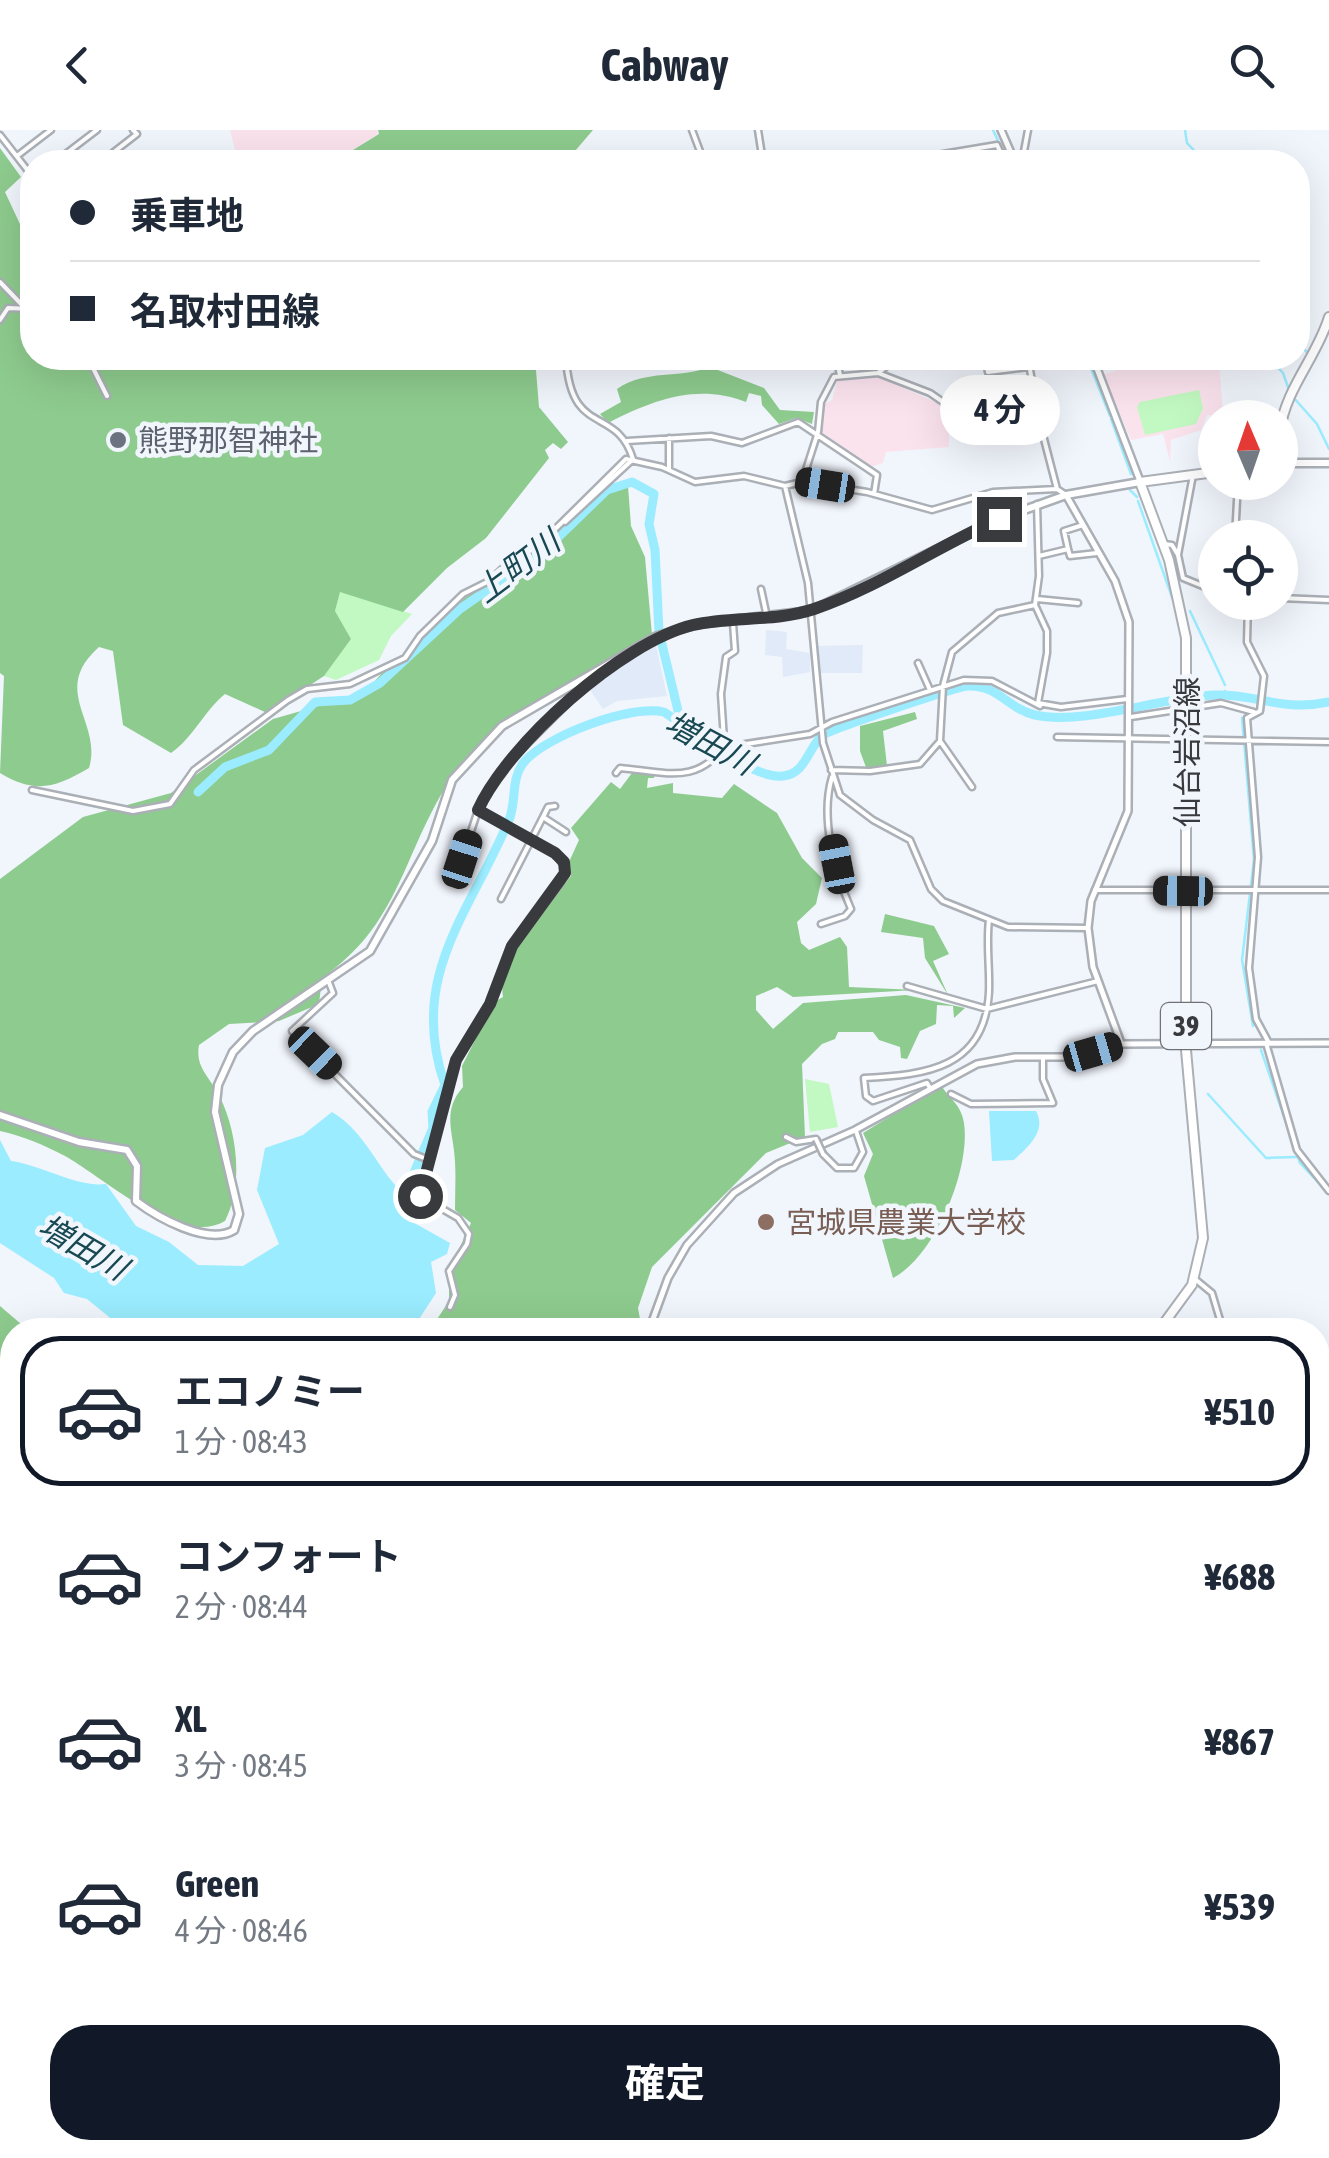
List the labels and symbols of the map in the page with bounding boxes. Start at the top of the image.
callout: 4 分 [939,374,1059,444]
north arrow [1198,400,1298,500]
place label: 熊野那智神社 [138,423,318,457]
marker: 熊野那智神社 [107,429,129,451]
car [793,465,857,505]
route end [977,497,1022,542]
water label: 上町川 [468,521,569,610]
street label: 仙台岩沼線 [1170,677,1204,827]
water label: 増田川 [659,704,764,783]
car [438,826,486,892]
car [817,832,857,896]
car [1153,875,1213,907]
road number: 39 [1161,1003,1211,1049]
car [283,1021,347,1085]
car [1060,1029,1126,1075]
route start [398,1174,443,1219]
place label: 宮城県農業大学校 [786,1205,1026,1239]
water label: 増田川 [32,1207,136,1289]
marker: 宮城県農業大学校 [755,1211,777,1233]

